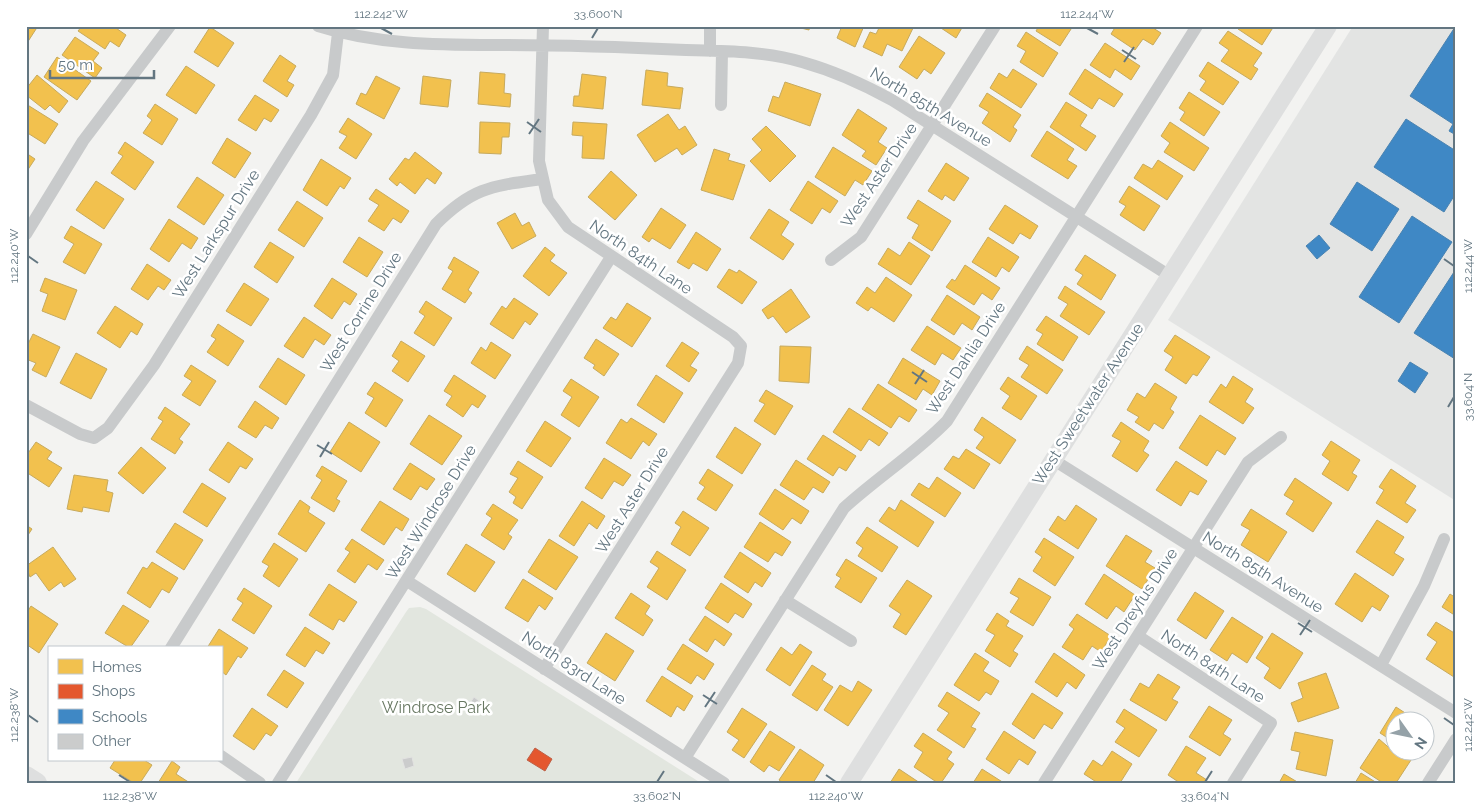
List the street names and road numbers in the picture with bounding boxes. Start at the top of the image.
street label: North 85th Avenue [867,63,995,151]
street label: West Aster Drive [837,119,921,231]
street label: West Larkspur Drive [168,166,264,302]
street label: North 84th Lane [586,216,696,298]
street label: West Corrine Drive [316,248,406,376]
street label: West Dahlia Drive [922,298,1010,418]
street label: West Sweetwater Avenue [1028,319,1148,489]
street label: West Windrose Drive [382,441,480,583]
street label: West Aster Drive [592,443,672,557]
street label: North 85th Avenue [1199,527,1327,617]
street label: West Dreyfus Drive [1088,544,1182,674]
street label: North 84th Lane [1158,625,1268,707]
street label: North 83rd Lane [518,627,630,709]

